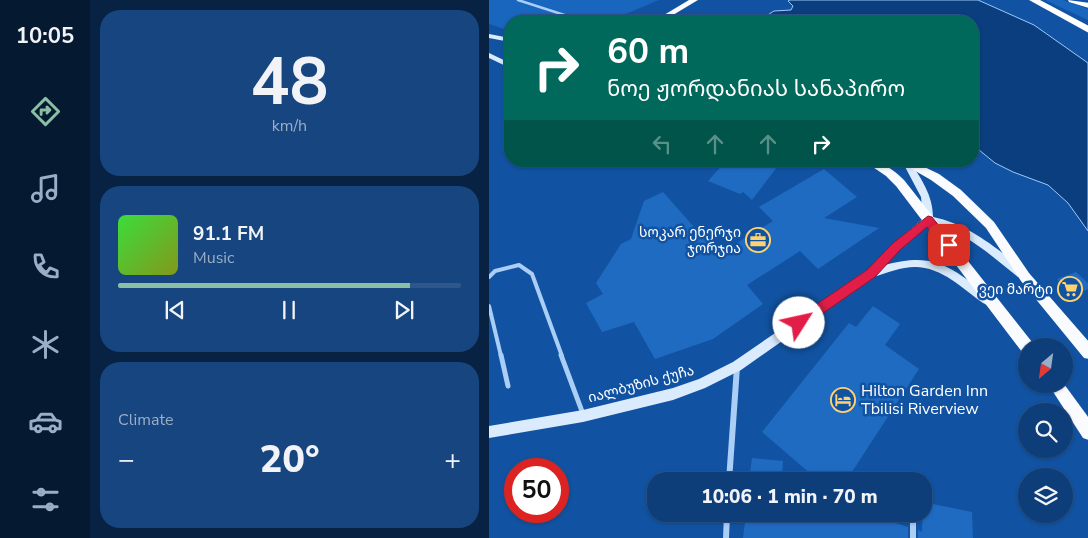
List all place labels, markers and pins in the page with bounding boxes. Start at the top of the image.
place label: სოკარ ენერჯი ჯორჯია [639,223,741,258]
pin [928,224,970,266]
office icon: სოკარ ენერჯი ჯორჯია [745,227,771,253]
supermarket icon: ვეი მარტი [1057,276,1083,302]
place label: ვეი მარტი [979,280,1053,299]
place label: Hilton Garden Inn Tbilisi Riverview [861,380,988,420]
hotel icon: Hilton Garden Inn Tbilisi Riverview [830,387,856,413]

